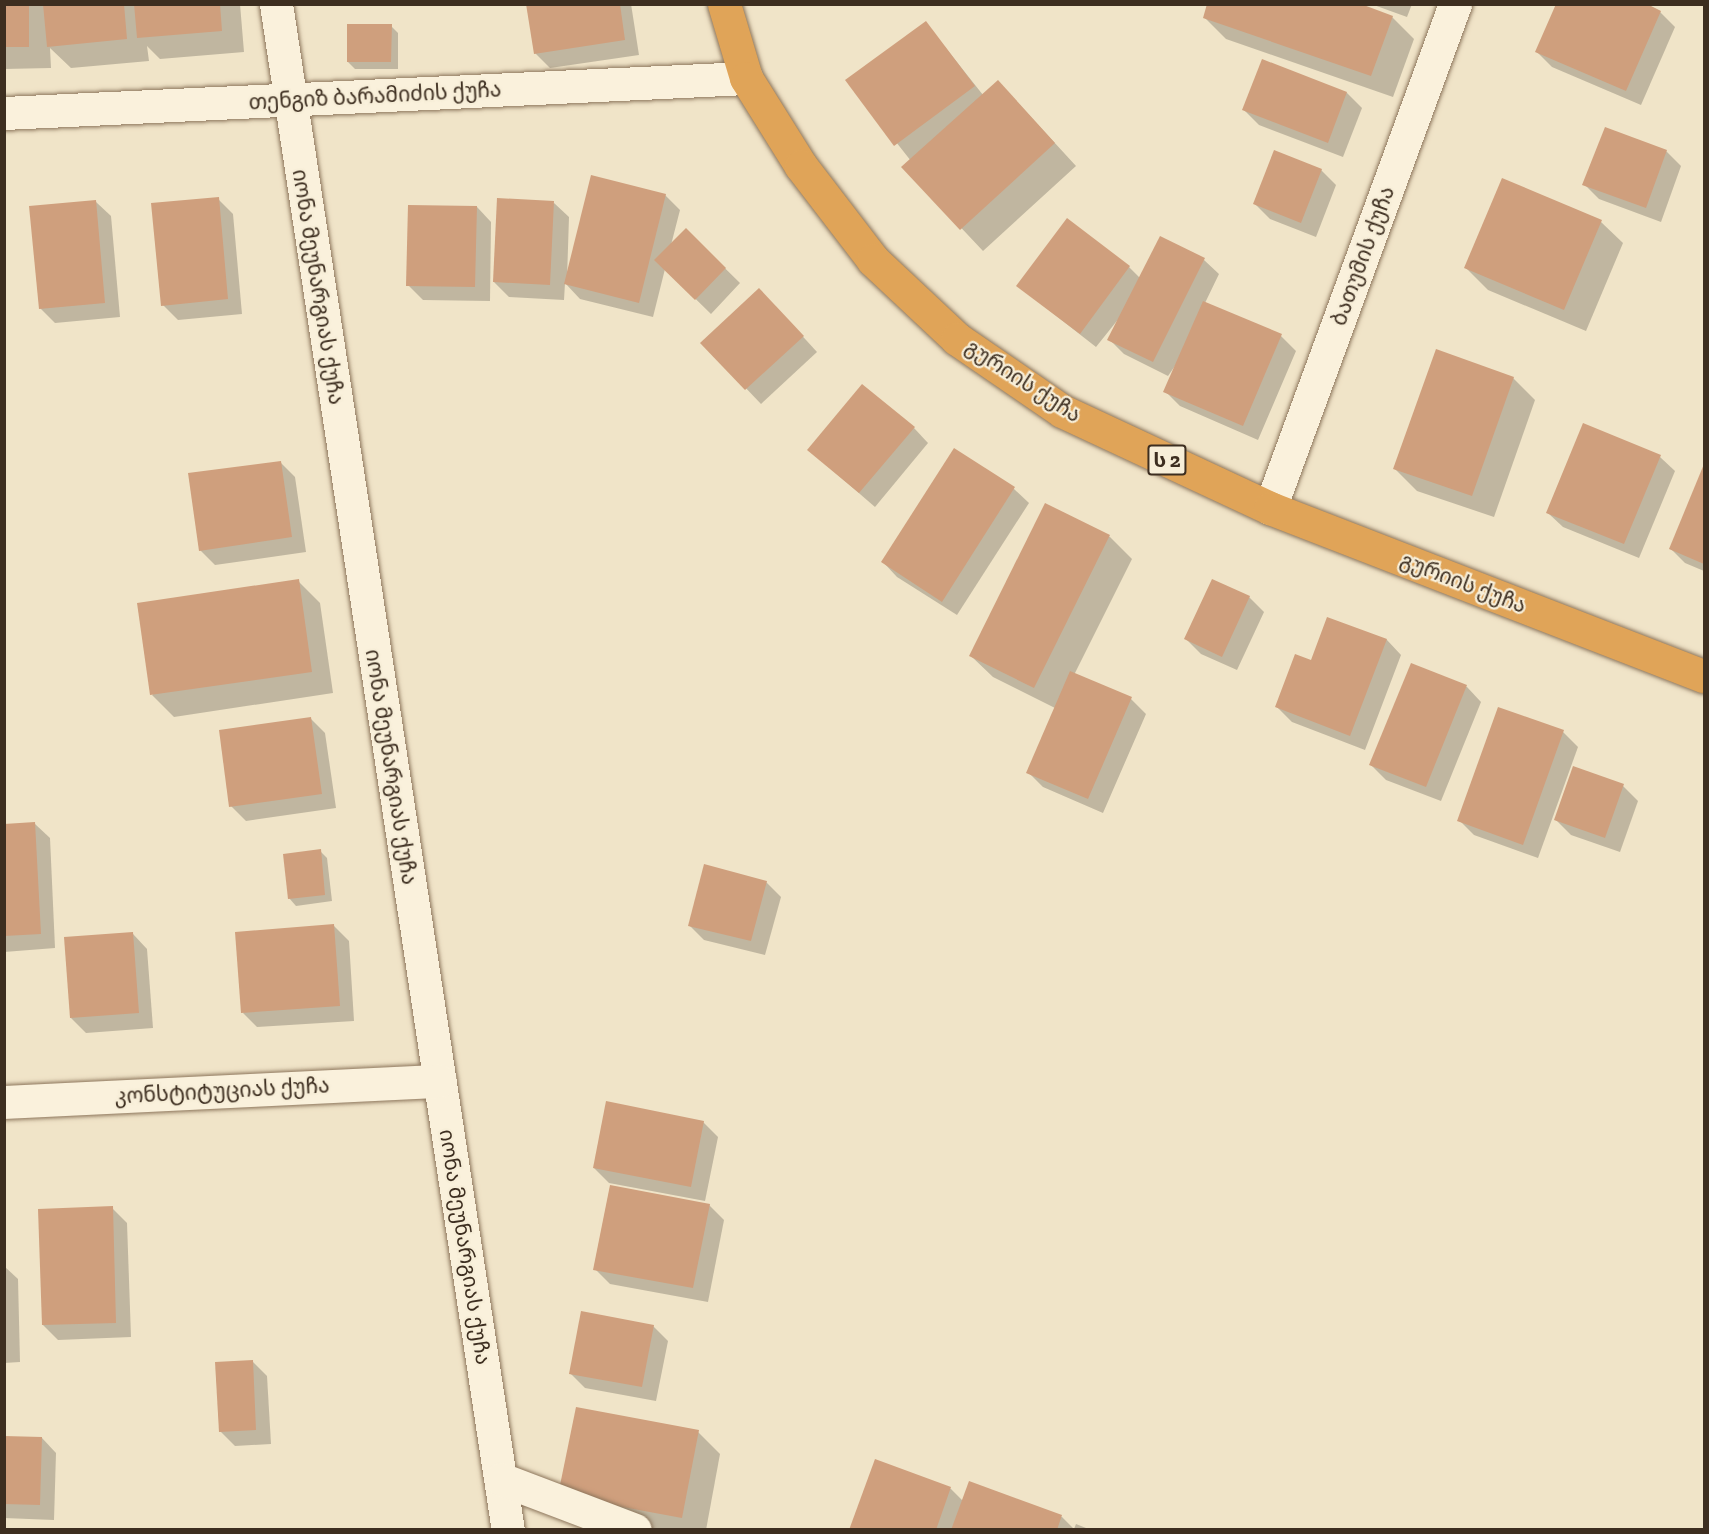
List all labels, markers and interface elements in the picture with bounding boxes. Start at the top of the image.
street label: თენგიზ ბარამიძის ქუჩა [248,77,502,115]
street label: იონა მეუნარგიას ქუჩა [287,167,349,407]
street label: ბათუმის ქუჩა [1326,183,1400,329]
street label: გურიის ქუჩა [961,334,1085,428]
road number: ს 2 [1146,443,1188,477]
street label: გურიის ქუჩა [1397,547,1529,619]
street label: იონა მეუნარგიას ქუჩა [360,647,422,887]
street label: კონსტიტუციას ქუჩა [114,1073,330,1109]
street label: იონა მეუნარგიას ქუჩა [434,1127,496,1367]

